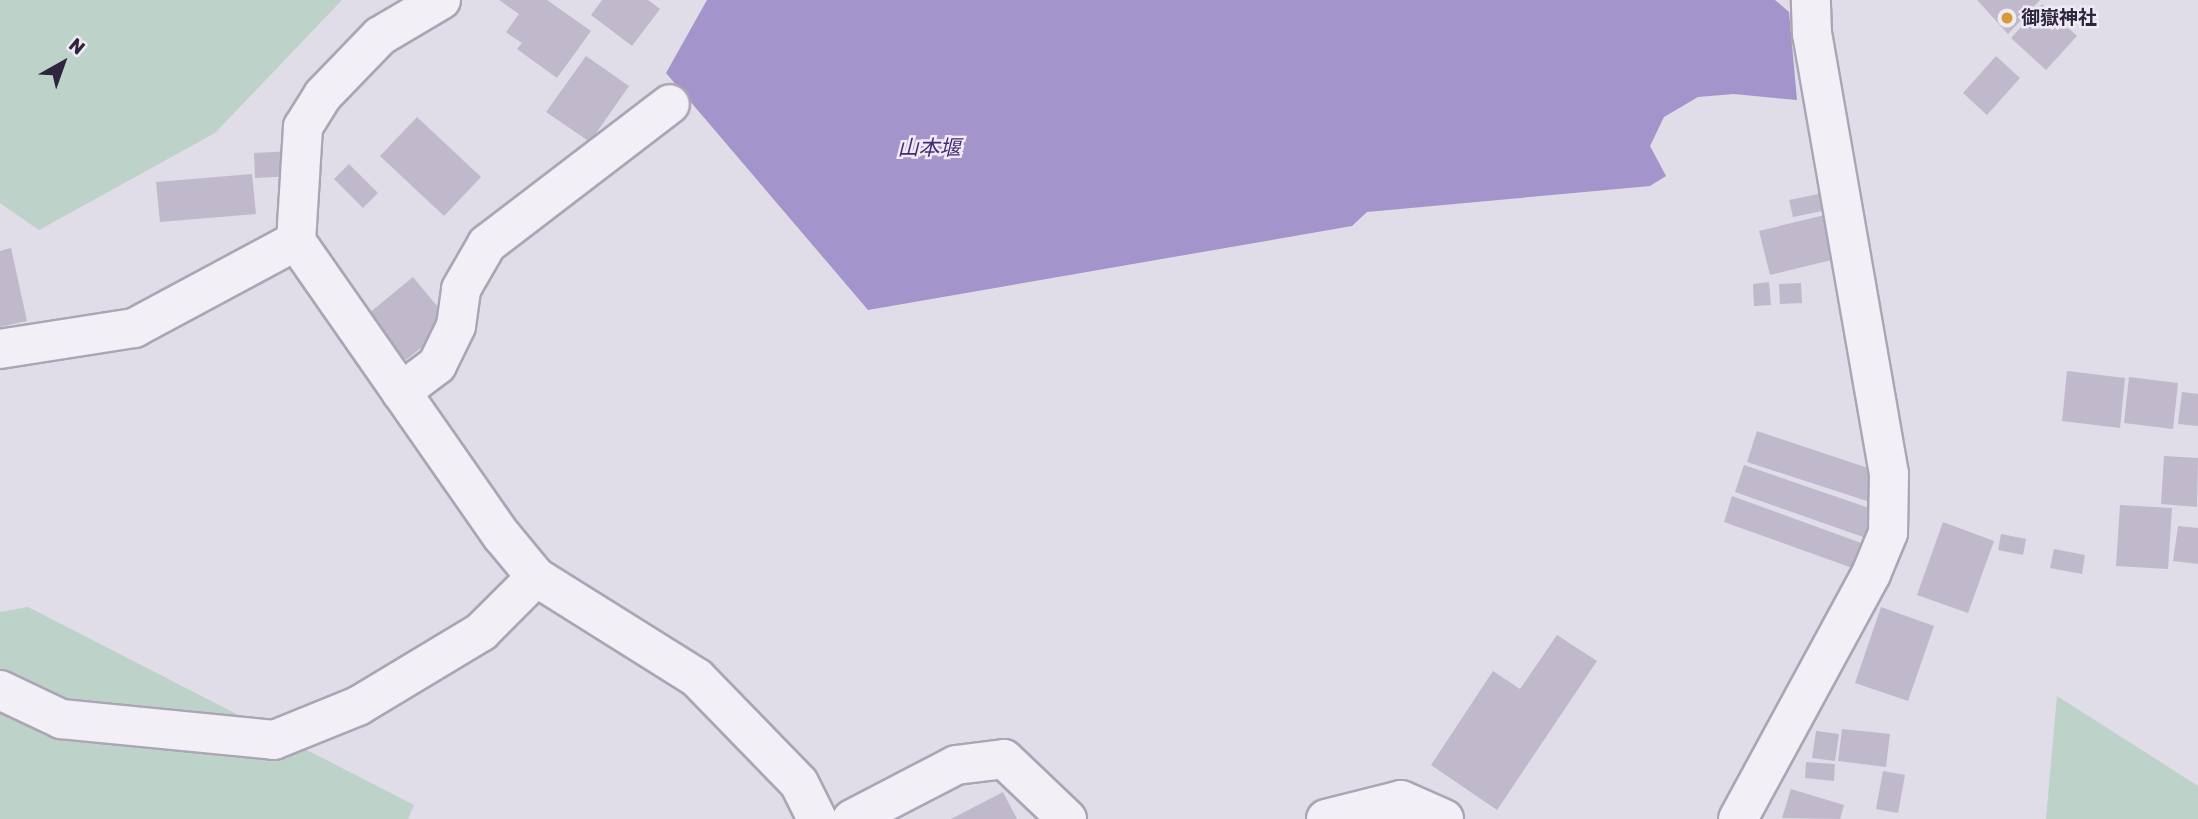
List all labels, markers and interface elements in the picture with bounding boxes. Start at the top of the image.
place label: 御嶽神社 [2021,7,2097,29]
marker: 御嶽神社 [1999,10,2015,26]
north arrow [28,28,98,98]
text: N [64,33,89,60]
water label: 山本堰 [898,135,960,161]

